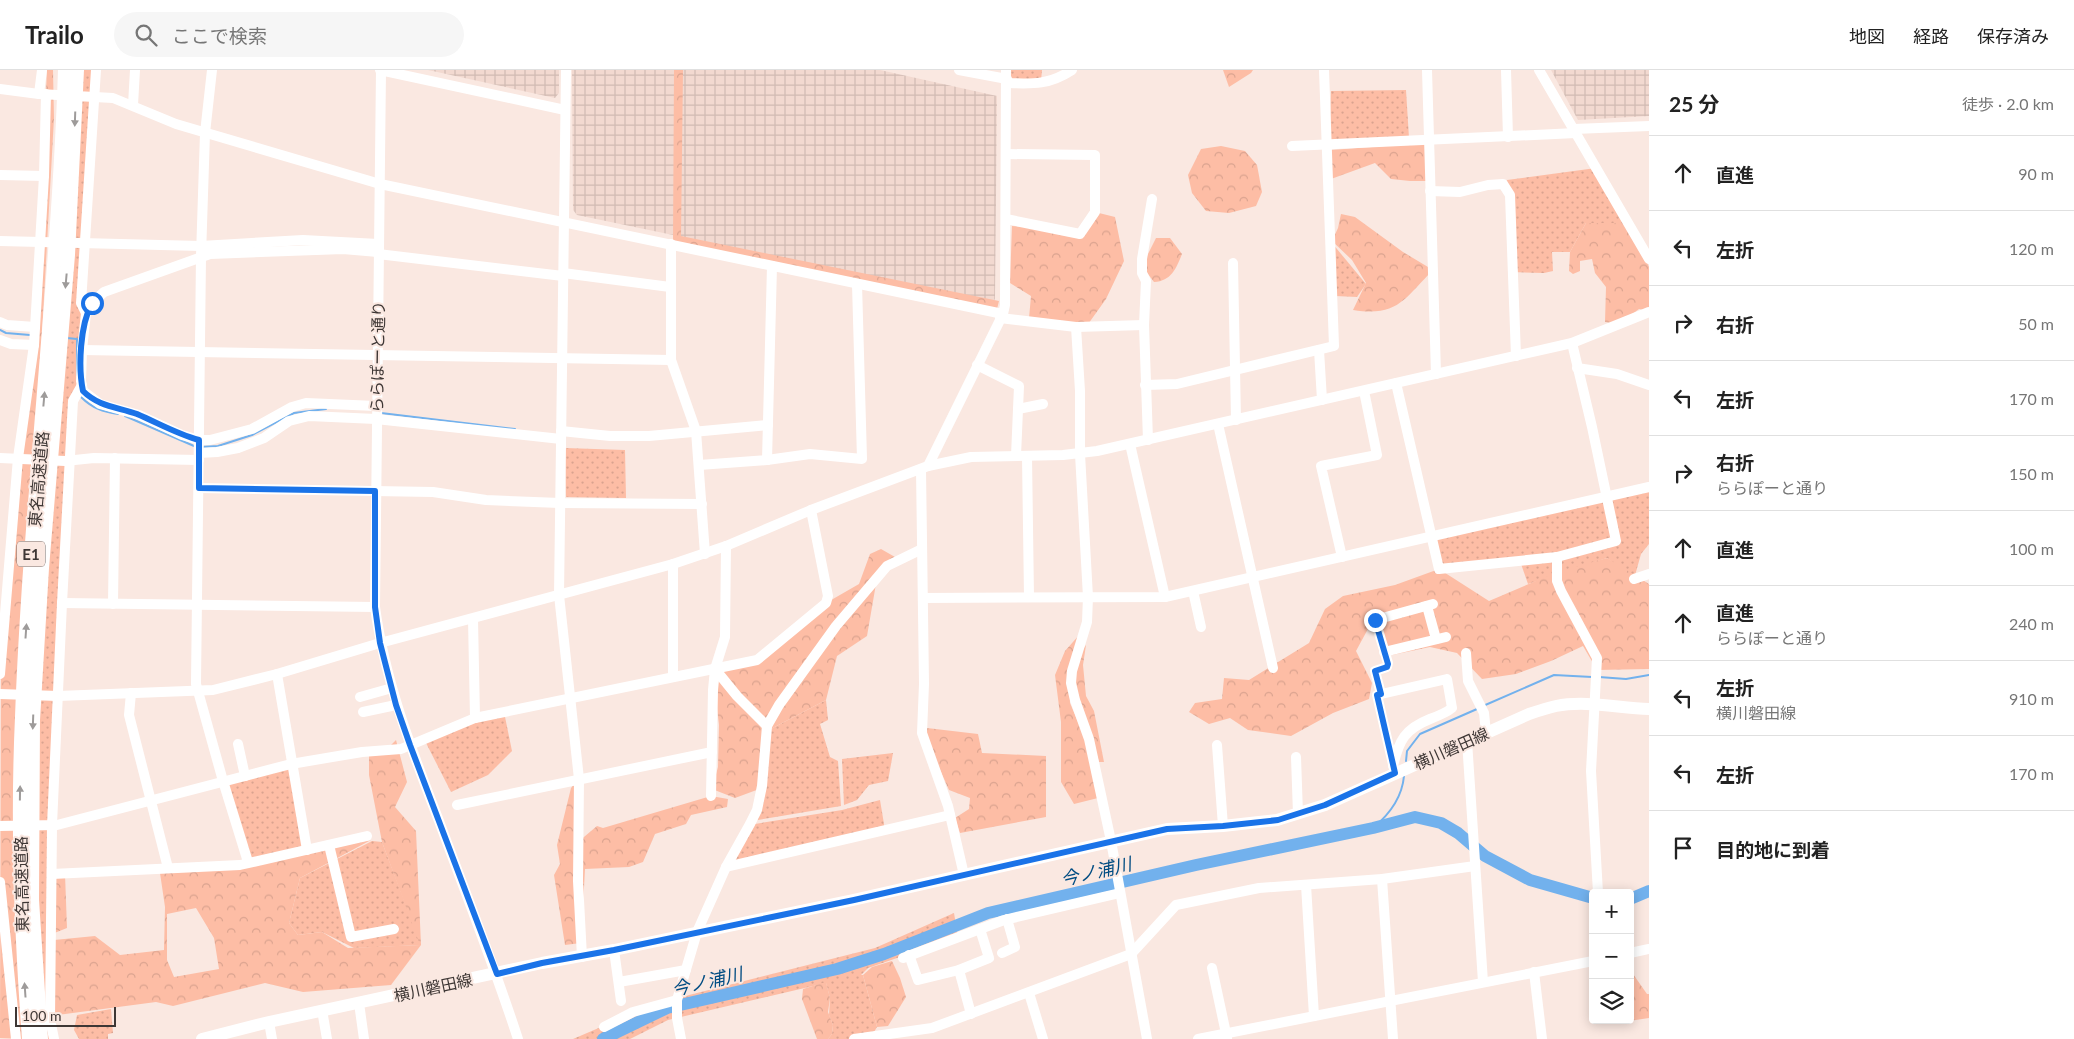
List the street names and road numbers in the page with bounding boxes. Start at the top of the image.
street label: ららぽーと通り [367,301,387,413]
street label: 東名高速道路 [24,430,52,528]
road number: E1 [17,542,45,566]
street label: 横川磐田線 [1411,723,1491,773]
street label: 東名高速道路 [11,836,31,932]
street label: 横川磐田線 [392,969,474,1005]

